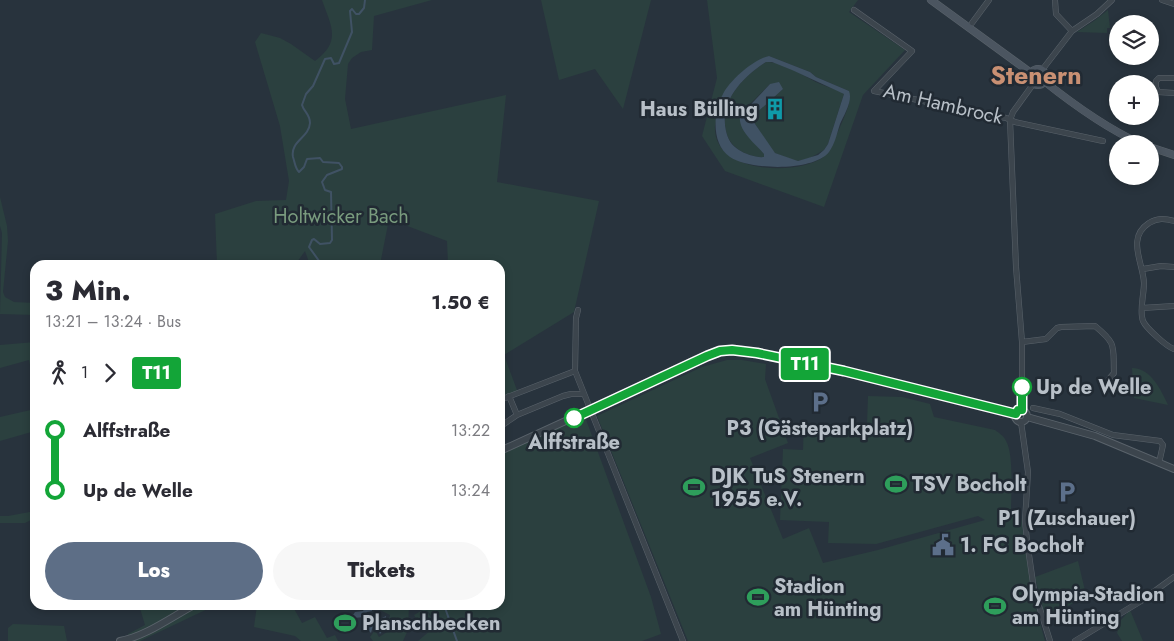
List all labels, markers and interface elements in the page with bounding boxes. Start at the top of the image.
map controls [1109,15,1159,185]
button: layers [1109,15,1159,65]
district label: Stenern [990,57,1082,93]
button: + [1109,75,1159,125]
street label: Am Hambrock [881,76,1006,132]
place label: Haus Bülling [640,95,758,124]
building icon: Haus Bülling [762,96,788,122]
button: − [1109,135,1159,185]
park label: Holtwicker Bach [273,202,409,231]
text: 3 Min. [45,270,131,311]
text: 1.50 € [431,289,490,316]
text: 13:21 – 13:24 · Bus [45,310,181,333]
line badge: T11 [776,348,834,380]
text: T11 [791,351,819,377]
icon: walk [45,359,73,387]
icon: forward [96,359,124,387]
text: T11 [142,360,171,386]
text: 1 [81,361,88,384]
place label: Up de Welle [1036,373,1152,402]
marker: Up de Welle [1012,377,1032,397]
parking icon: P3 (Gästeparkplatz) [807,389,833,415]
marker: Alffstraße [564,408,584,428]
place label: P3 (Gästeparkplatz) [727,414,913,443]
text: Alffstraße [83,417,170,444]
text: 13:22 [451,419,490,442]
place label: Alffstraße [527,428,620,457]
place label: DJK TuS Stenern 1955 e.V. [711,462,865,514]
place label: TSV Bocholt [912,470,1027,499]
sports icon: TSV Bocholt [883,471,909,497]
sports icon: DJK TuS Stenern 1955 e.V. [681,474,707,500]
text: Up de Welle [83,477,193,504]
text: 13:24 [451,479,490,502]
parking icon: P1 (Zuschauer) [1054,479,1080,505]
place label: P1 (Zuschauer) [998,504,1136,533]
place label: 1. FC Bocholt [960,531,1084,560]
public building icon: 1. FC Bocholt [930,532,956,558]
button: Los [45,542,263,600]
button: Tickets [273,542,490,600]
place label: Stadion am Hünting [774,572,881,624]
place label: Olympia-Stadion am Hünting [1012,580,1165,632]
sports icon: Stadion am Hünting [745,584,771,610]
sports icon: Olympia-Stadion am Hünting [982,593,1008,619]
place label: Planschbecken [362,609,500,638]
sports icon: Planschbecken [332,610,358,636]

